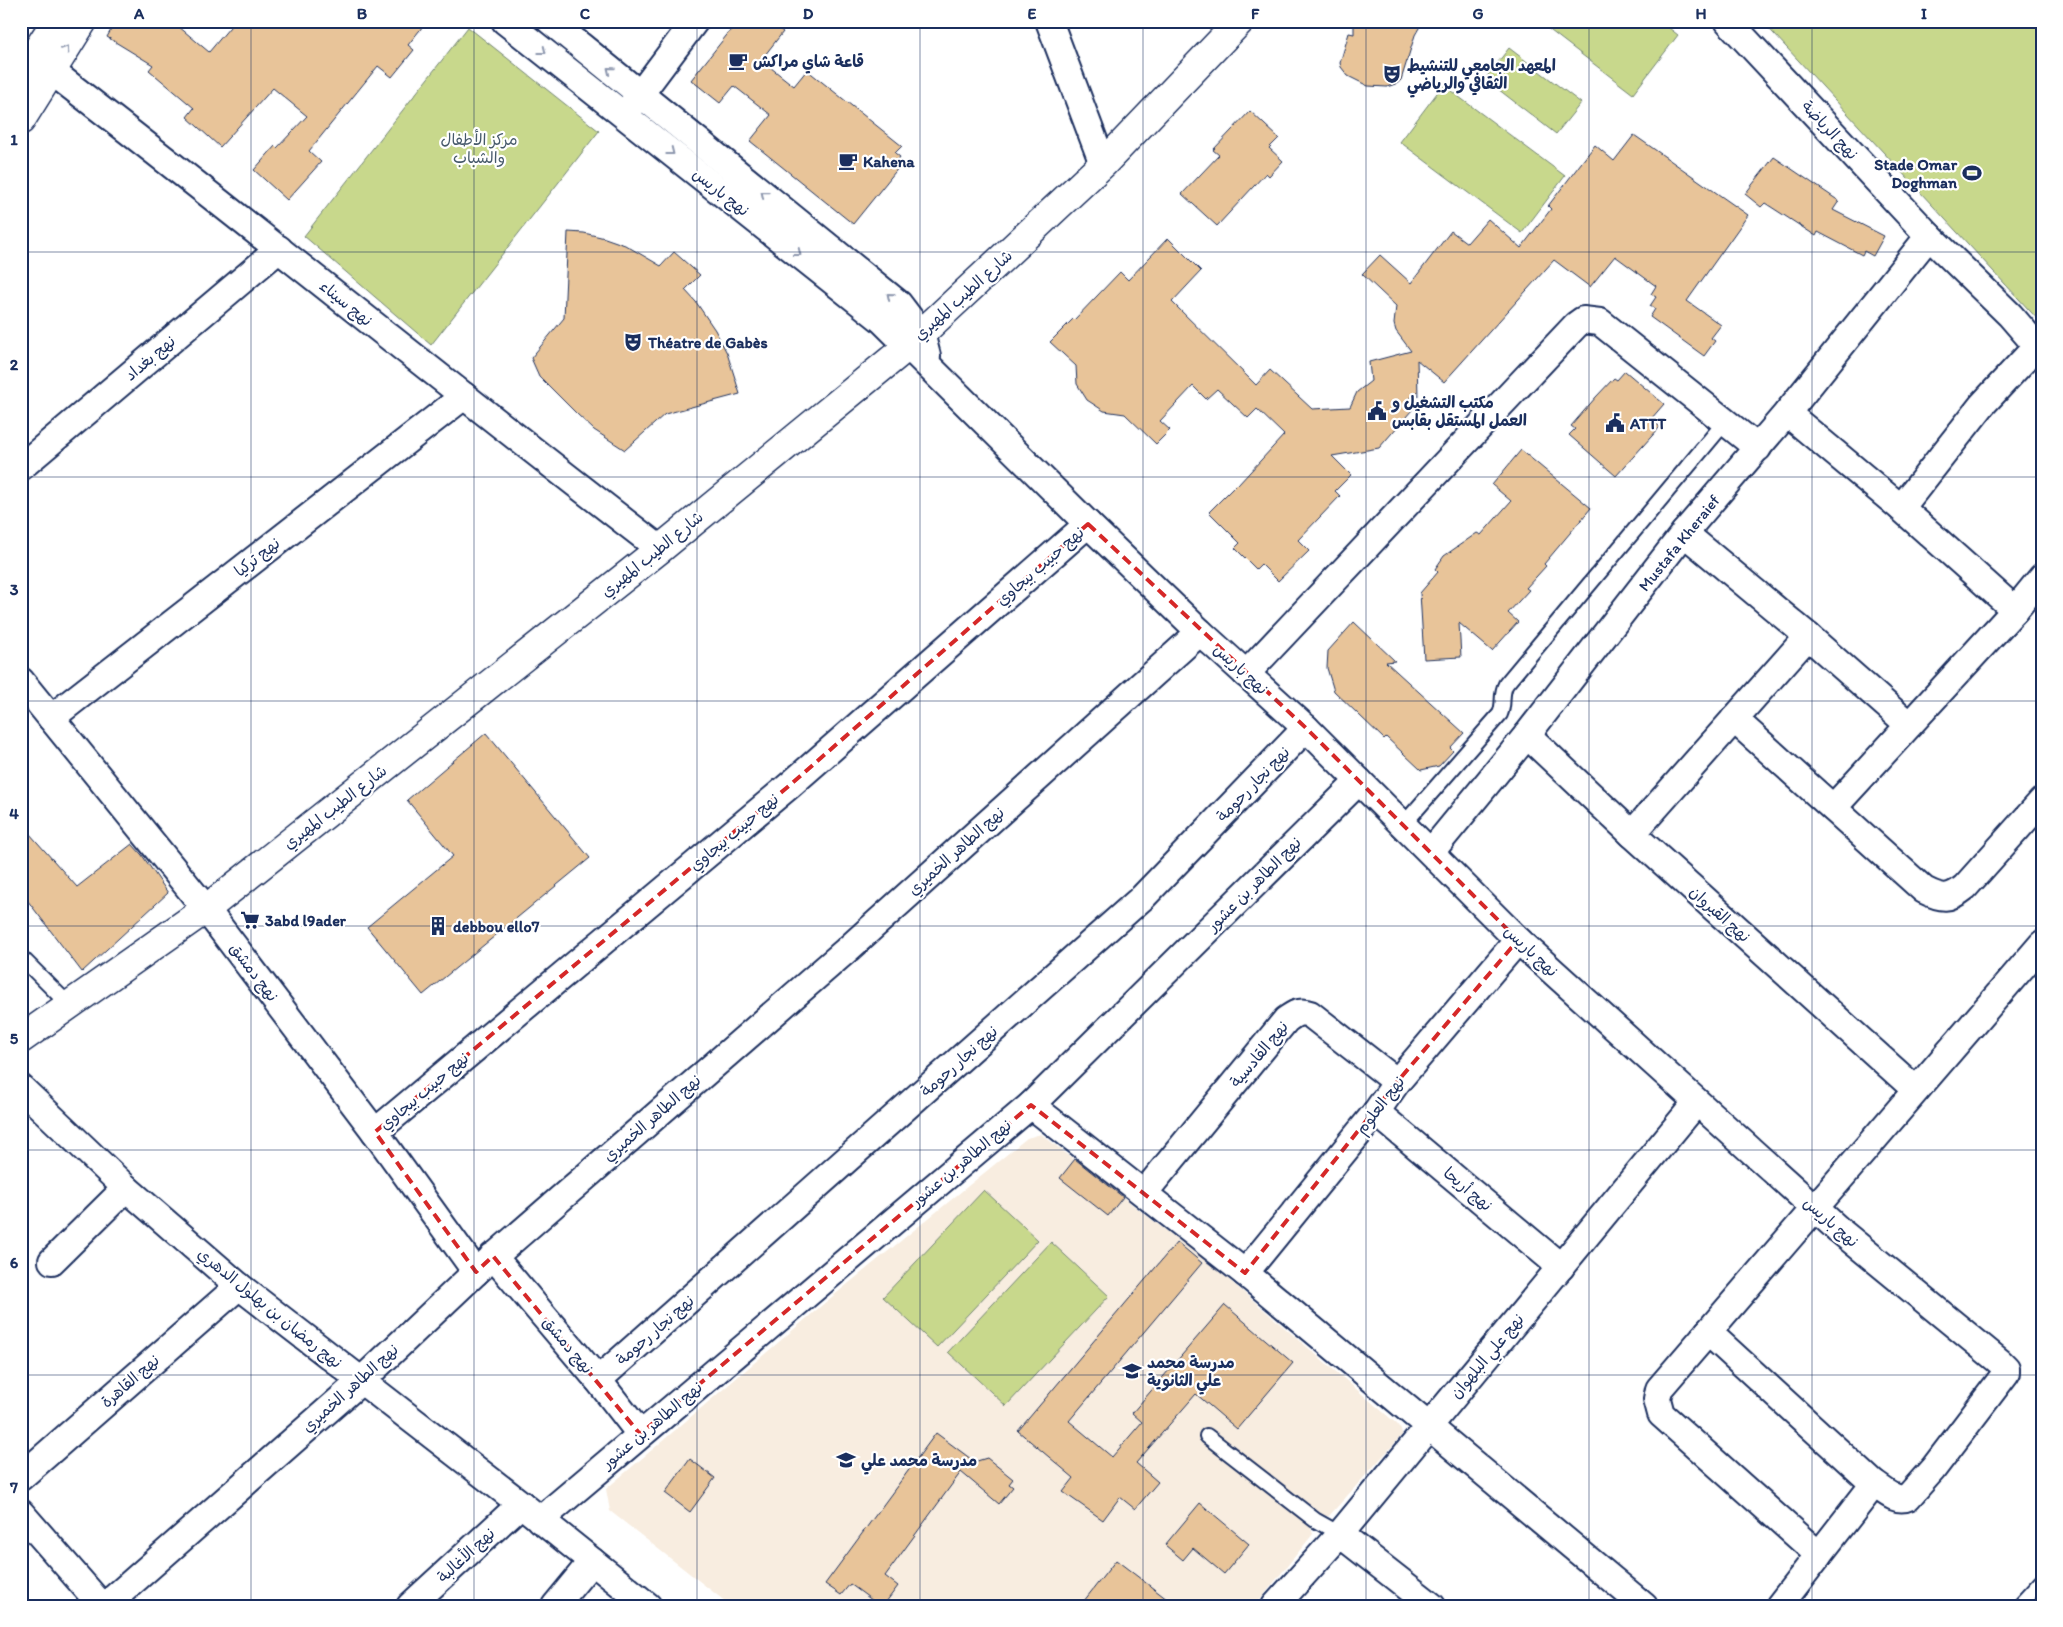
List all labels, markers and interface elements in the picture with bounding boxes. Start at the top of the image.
text: A [133,4,145,23]
text: B [357,4,368,23]
text: C [580,4,591,23]
text: D [803,4,814,23]
text: E [1028,4,1037,23]
text: F [1251,4,1260,23]
text: G [1472,4,1484,23]
text: H [1695,4,1707,23]
text: I [1921,4,1927,23]
one-way arrow [59,45,69,54]
one-way arrow [537,46,546,54]
cafe icon: قاعة شاي مراكش [727,50,749,72]
place label: قاعة شاي مراكش [753,52,864,74]
place label: المعهد الجامعي للتنشيط الثقافي والرياضي [1407,56,1556,98]
theatre icon: المعهد الجامعي للتنشيط الثقافي والرياضي [1381,63,1403,85]
one-way arrow [607,67,616,75]
street label: نهج الرياضة [1797,97,1862,164]
park label: مركز الأطفال والشباب [441,129,517,167]
text: 1 [10,130,18,149]
one-way arrow [665,147,674,155]
cafe icon: Kahena [837,150,859,172]
place label: Kahena [863,152,915,171]
place label: Stade Omar Doghman [1874,155,1958,193]
sports icon: Stade Omar Doghman [1961,162,1983,184]
street label: نهج باريس [688,164,753,221]
one-way arrow [760,191,769,200]
street label: شارع الطيب المهيري [910,246,1017,346]
one-way arrow [792,247,802,256]
street label: نهج سيناء [315,276,376,331]
one-way arrow [887,294,896,302]
street label: نهج بغداد [121,331,180,385]
theatre icon: Théatre de Gabès [622,331,644,353]
place label: Théatre de Gabès [647,333,768,352]
text: 2 [10,355,19,374]
place label: مكتب التشغيل و العمل المستقل بقابس [1391,393,1527,430]
public building icon: مكتب التشغيل و العمل المستقل بقابس [1366,400,1388,422]
public building icon: ATTT [1604,412,1626,434]
place label: ATTT [1629,414,1667,433]
street label: Mustafa Kheraief [1634,490,1724,595]
street label: شارع الطيب المهيري [597,507,708,603]
street label: نهج حبيب بيجاوي [992,523,1089,611]
street label: نهج تركيا [230,533,284,581]
text: 3 [10,580,19,599]
street label: نهج باريس [1209,640,1272,699]
street label: نهج نجار رحومة [1212,742,1294,826]
street label: شارع الطيب المهيري [280,761,392,855]
street label: نهج حبيب بيجاوي [686,789,784,876]
street label: نهج الطاهر الخميري [904,803,1009,901]
text: 4 [9,804,19,823]
street label: نهج الطاهر بن عشور [1201,833,1306,937]
street label: نهج القيروان [1685,882,1754,947]
supermarket icon: 3abd l9ader [239,909,261,931]
place label: 3abd l9ader [265,911,347,930]
building icon: debbou ello7 [427,915,449,937]
place label: debbou ello7 [453,917,540,936]
street label: نهج باريس [1500,921,1562,981]
street label: نهج دمشق [225,939,282,1006]
street label: نهج القادسية [1226,1017,1293,1092]
street label: نهج نجار رحومة [917,1021,1002,1101]
text: 5 [10,1029,19,1048]
street label: نهج حبيب بيجاوي [376,1048,474,1135]
street label: نهج الطاهر الخميري [599,1070,706,1167]
street label: نهج العلوم [1351,1072,1411,1140]
street label: نهج الطاهر بن عشور [905,1115,1016,1213]
street label: نهج أريحا [1439,1163,1496,1216]
street label: نهج باريس [1799,1193,1862,1252]
street label: نهج رمضان بن بهلول الدهري [193,1244,346,1374]
text: 6 [10,1253,19,1272]
street label: نهج نجار رحومة [612,1291,699,1370]
street label: نهج علي البلهوان [1446,1310,1532,1405]
street label: نهج دمشق [538,1313,597,1378]
street label: نهج الطاهر الخميري [298,1340,403,1438]
street label: نهج القاهرة [97,1350,164,1412]
place label: مدرسة محمد علي الثانوية [1147,1353,1235,1395]
school or university icon: مدرسة محمد علي الثانوية [1121,1360,1143,1382]
street label: نهج الطاهر بن عشور [596,1377,707,1475]
school or university icon: مدرسة محمد علي [835,1449,857,1471]
place label: مدرسة محمد علي [861,1451,977,1475]
text: 7 [9,1478,18,1497]
street label: نهج الأغالبة [433,1523,499,1587]

